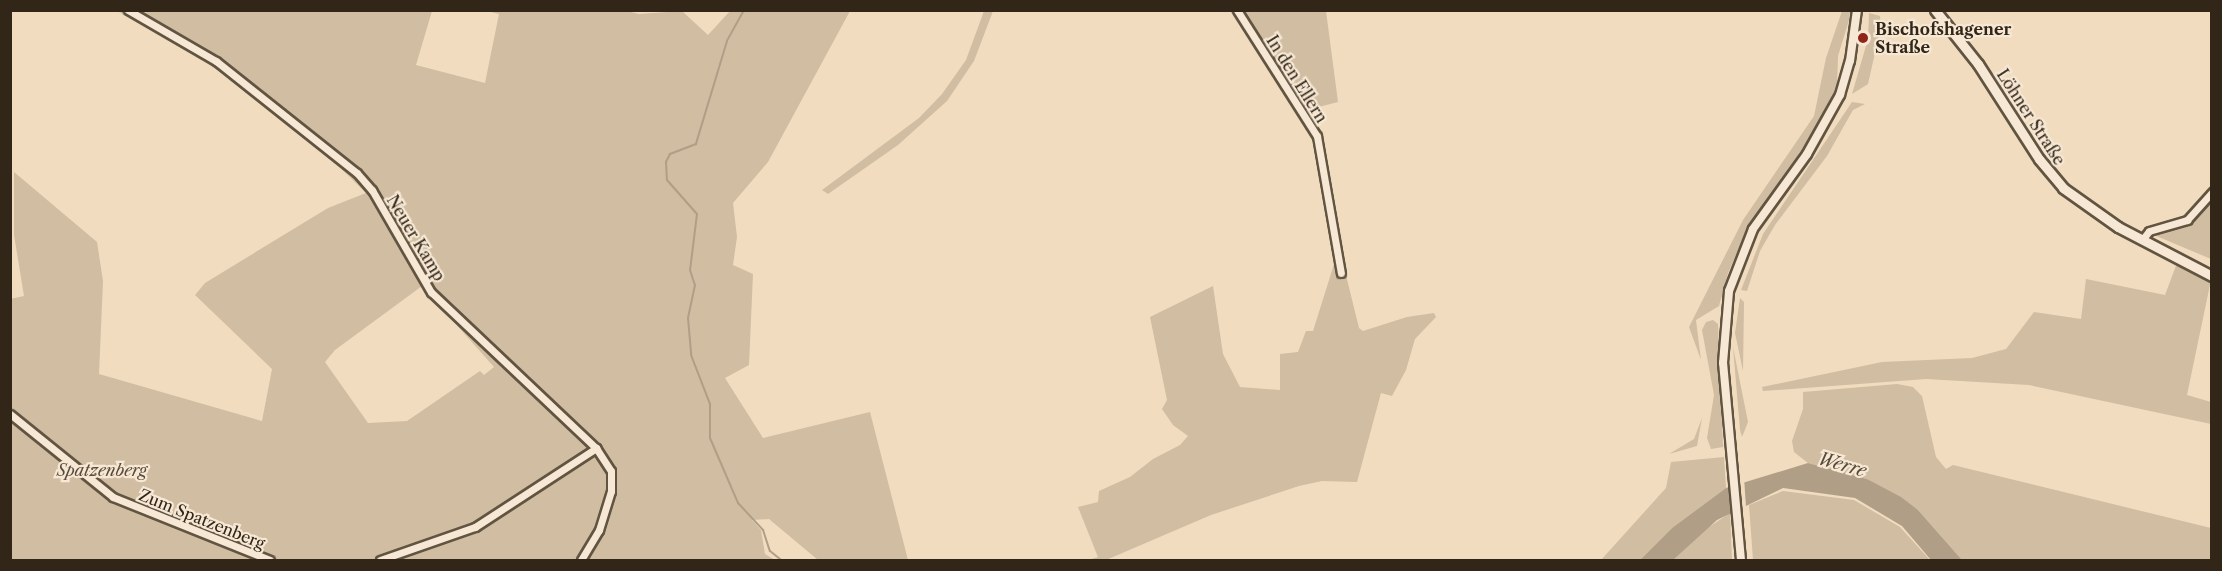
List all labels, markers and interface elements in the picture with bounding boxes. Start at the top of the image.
place label: Bischofshagener Straße [1875,19,2011,57]
marker: Bischofshagener Straße [1856,31,1870,45]
street label: In den Ellern [1262,32,1332,126]
street label: Löhner Straße [1993,65,2069,169]
street label: Neuer Kamp [383,191,449,285]
water label: Werre [1815,448,1869,482]
park label: Spatzenberg [57,460,147,480]
street label: Zum Spatzenberg [136,485,268,553]

